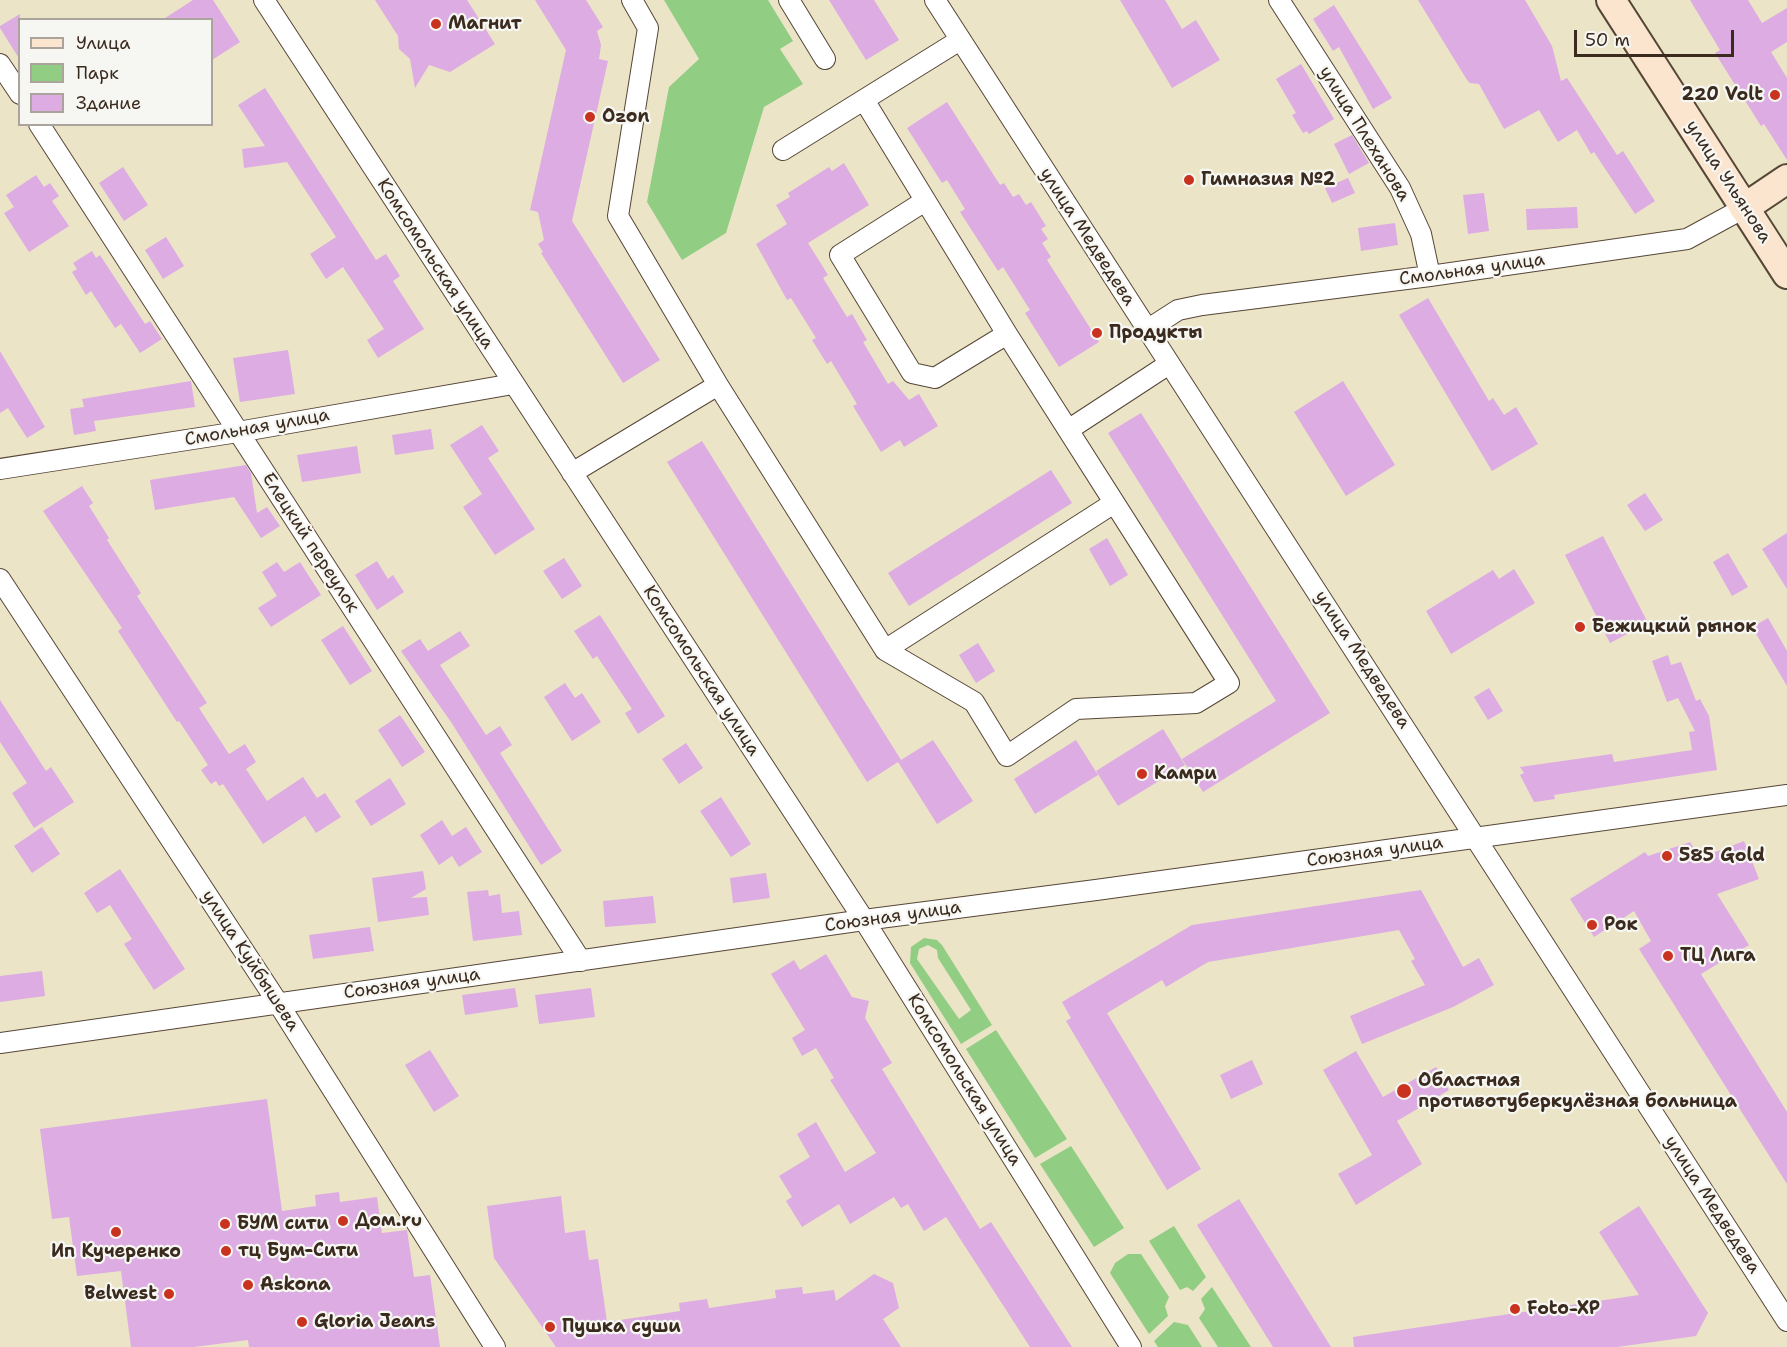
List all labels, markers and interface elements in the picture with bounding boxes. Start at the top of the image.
place label: Магнит [448,13,522,35]
marker: Магнит [429,17,443,31]
legend [18,18,213,126]
scale bar [1577,18,1738,56]
text: 50 m [1585,28,1630,52]
text: Улица [76,31,130,55]
text: Парк [76,61,119,85]
street label: улица Плеханова [1314,63,1414,205]
place label: 220 Volt [1682,84,1763,106]
marker: 220 Volt [1768,88,1782,102]
text: Здание [76,91,141,115]
place label: Ozon [602,106,649,128]
marker: Ozon [583,110,597,124]
street label: улица Ульянова [1680,117,1776,247]
street label: улица Медведева [1034,164,1140,310]
place label: Гимназия №2 [1201,169,1335,191]
marker: Гимназия №2 [1182,173,1196,187]
street label: Комсомольская улица [372,175,498,353]
street label: Смольная улица [1398,249,1546,291]
place label: Продукты [1109,322,1203,344]
marker: Продукты [1090,326,1104,340]
street label: Смольная улица [183,405,331,451]
street label: Елецкий переулок [257,469,363,617]
street label: Комсомольская улица [638,582,764,760]
street label: улица Медведева [1309,587,1415,733]
place label: Бежицкий рынок [1592,616,1756,638]
marker: Бежицкий рынок [1573,620,1587,634]
place label: Камри [1154,763,1217,785]
marker: Камри [1135,767,1149,781]
street label: Союзная улица [1305,832,1445,872]
place label: 585 Gold [1679,845,1765,867]
marker: 585 Gold [1660,849,1674,863]
street label: улица Куйбышева [196,886,304,1036]
street label: Союзная улица [823,897,963,937]
place label: Рок [1604,914,1638,936]
marker: Рок [1585,918,1599,932]
place label: ТЦ Лига [1680,945,1756,967]
marker: ТЦ Лига [1661,949,1675,963]
street label: Союзная улица [342,964,482,1004]
street label: Комсомольская улица [902,990,1026,1170]
place label: Областная противотуберкулёзная больница [1418,1070,1737,1112]
marker: Областная противотуберкулёзная больница [1395,1082,1413,1100]
street label: улица Медведева [1659,1132,1765,1278]
place label: Дом.ru [355,1210,422,1232]
place label: БУМ сити [237,1213,329,1235]
marker: Дом.ru [336,1214,350,1228]
marker: БУМ сити [218,1217,232,1231]
marker: Ип Кучеренко [109,1225,123,1239]
place label: тц Бум-Сити [238,1240,358,1262]
place label: Ип Кучеренко [51,1241,181,1263]
marker: тц Бум-Сити [219,1244,233,1258]
place label: Askona [260,1274,331,1296]
marker: Askona [241,1278,255,1292]
place label: Belwest [84,1283,157,1305]
marker: Belwest [162,1287,176,1301]
place label: Foto-XP [1527,1298,1600,1320]
marker: Foto-XP [1508,1302,1522,1316]
place label: Gloria Jeans [314,1311,435,1333]
marker: Gloria Jeans [295,1315,309,1329]
place label: Пушка суши [562,1316,681,1338]
marker: Пушка суши [543,1320,557,1334]

